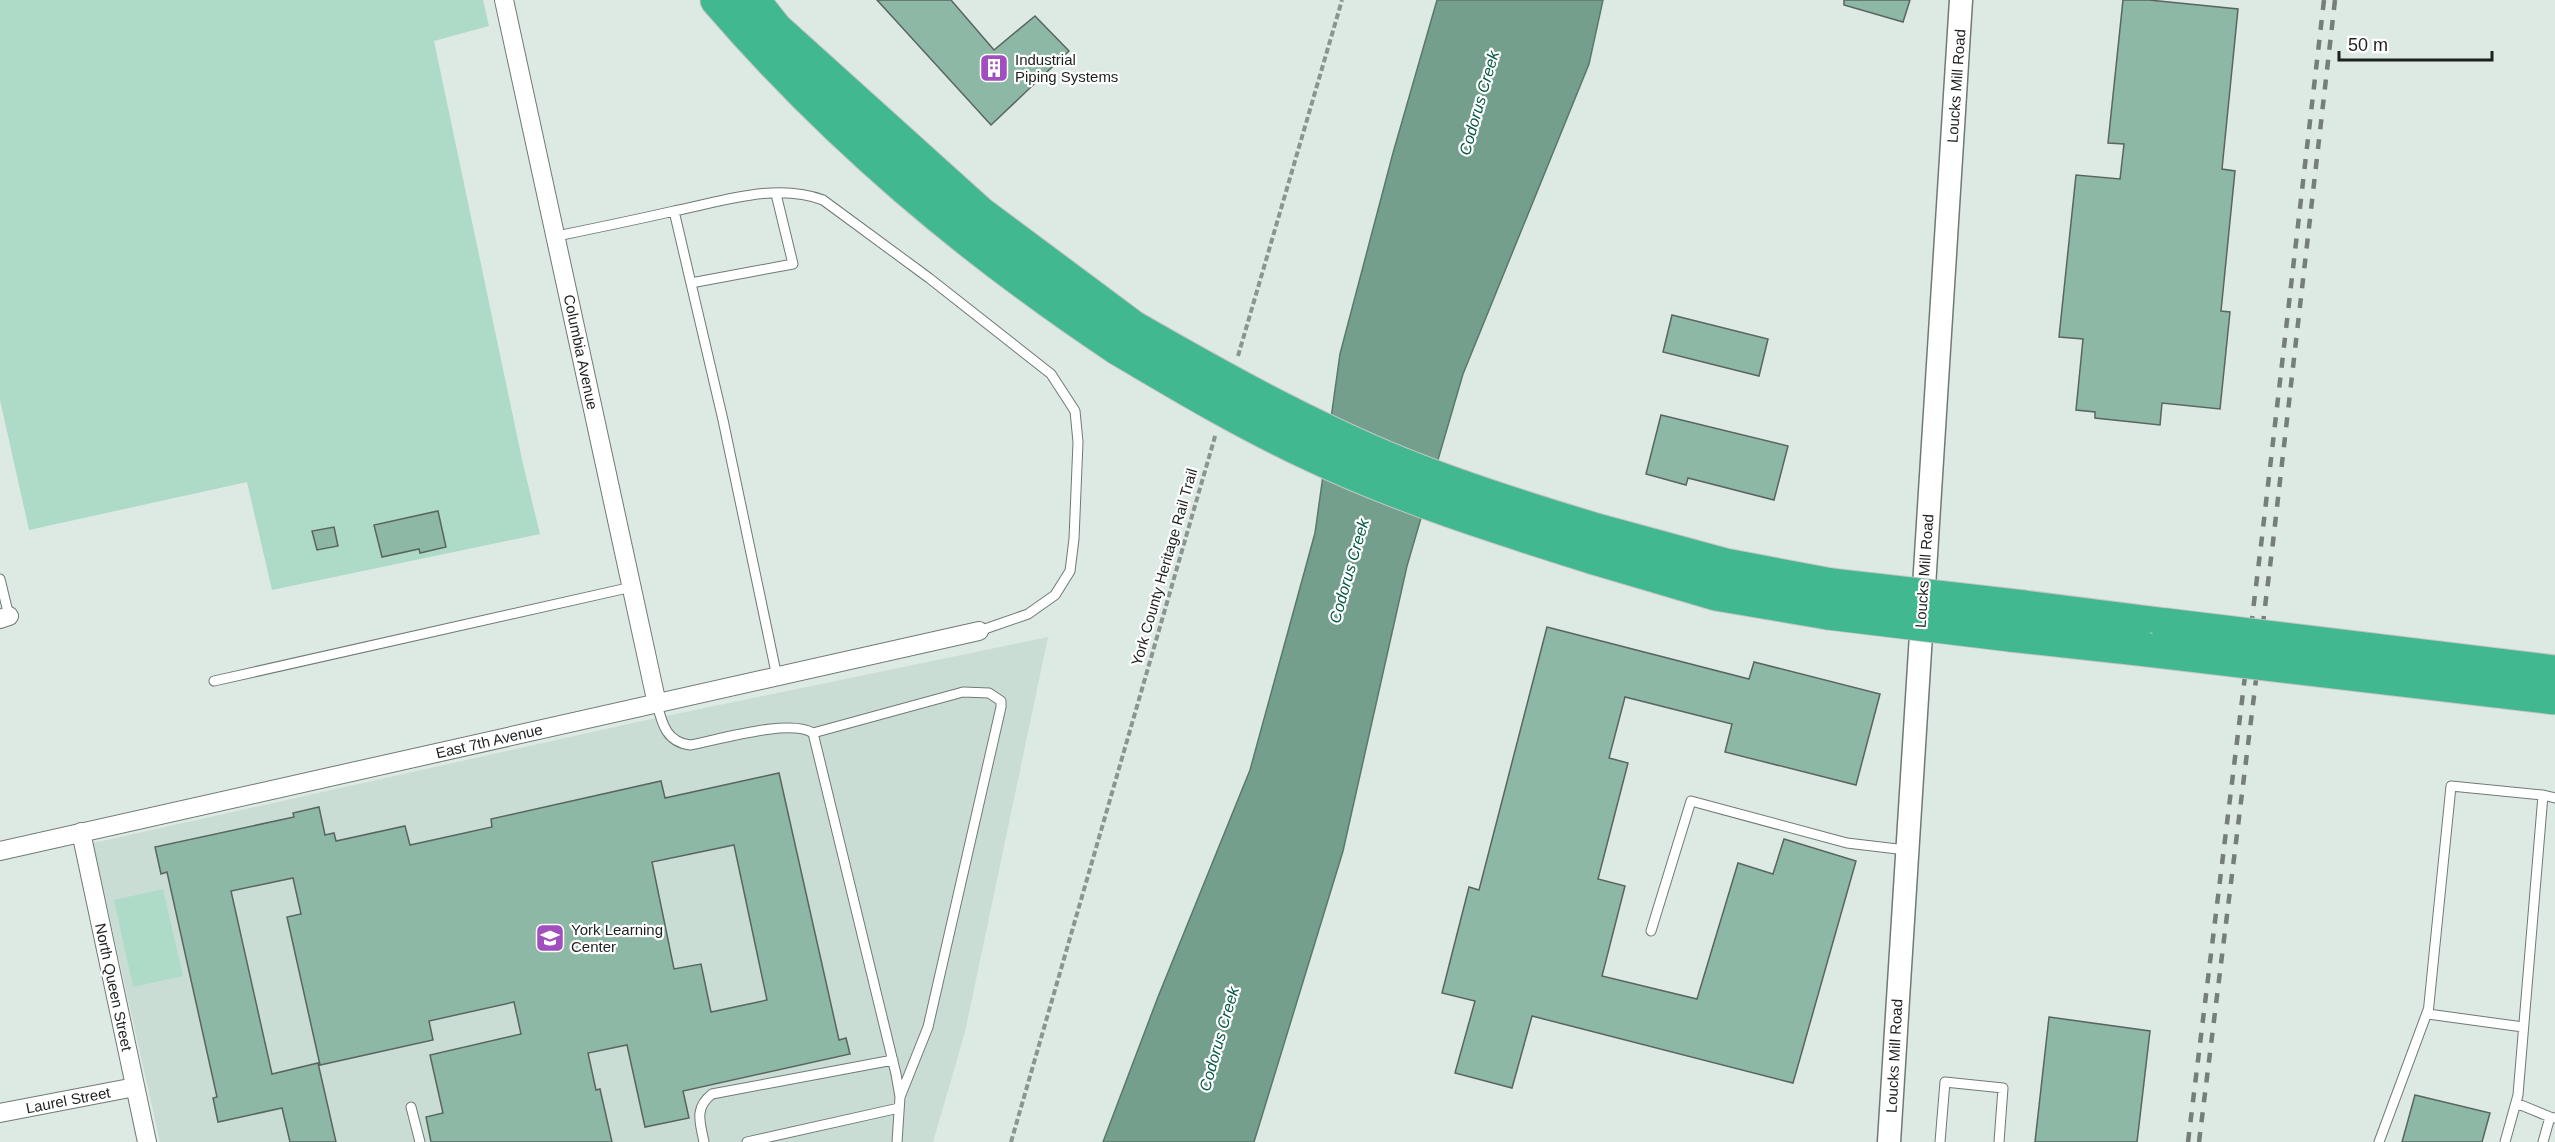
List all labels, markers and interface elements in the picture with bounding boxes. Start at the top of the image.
scale bar [2339,24,2492,62]
street label: Loucks Mill Road [1944,28,1968,144]
text: 50 m [2348,35,2388,55]
water label: Codorus Creek [1456,48,1502,157]
place label: Industrial Piping Systems [1015,51,1118,85]
building icon: Industrial Piping Systems [978,52,1010,84]
street label: Columbia Avenue [560,293,602,411]
street label: York County Heritage Rail Trail [1128,466,1200,668]
street label: Loucks Mill Road [1912,513,1936,629]
water label: Codorus Creek [1326,516,1372,625]
street label: East 7th Avenue [434,720,544,762]
place label: York Learning Center [571,921,663,955]
street label: North Queen Street [92,922,136,1053]
school or university icon: York Learning Center [534,922,566,954]
water label: Codorus Creek [1196,984,1242,1093]
street label: Loucks Mill Road [1883,999,1905,1113]
street label: Laurel Street [24,1083,113,1117]

